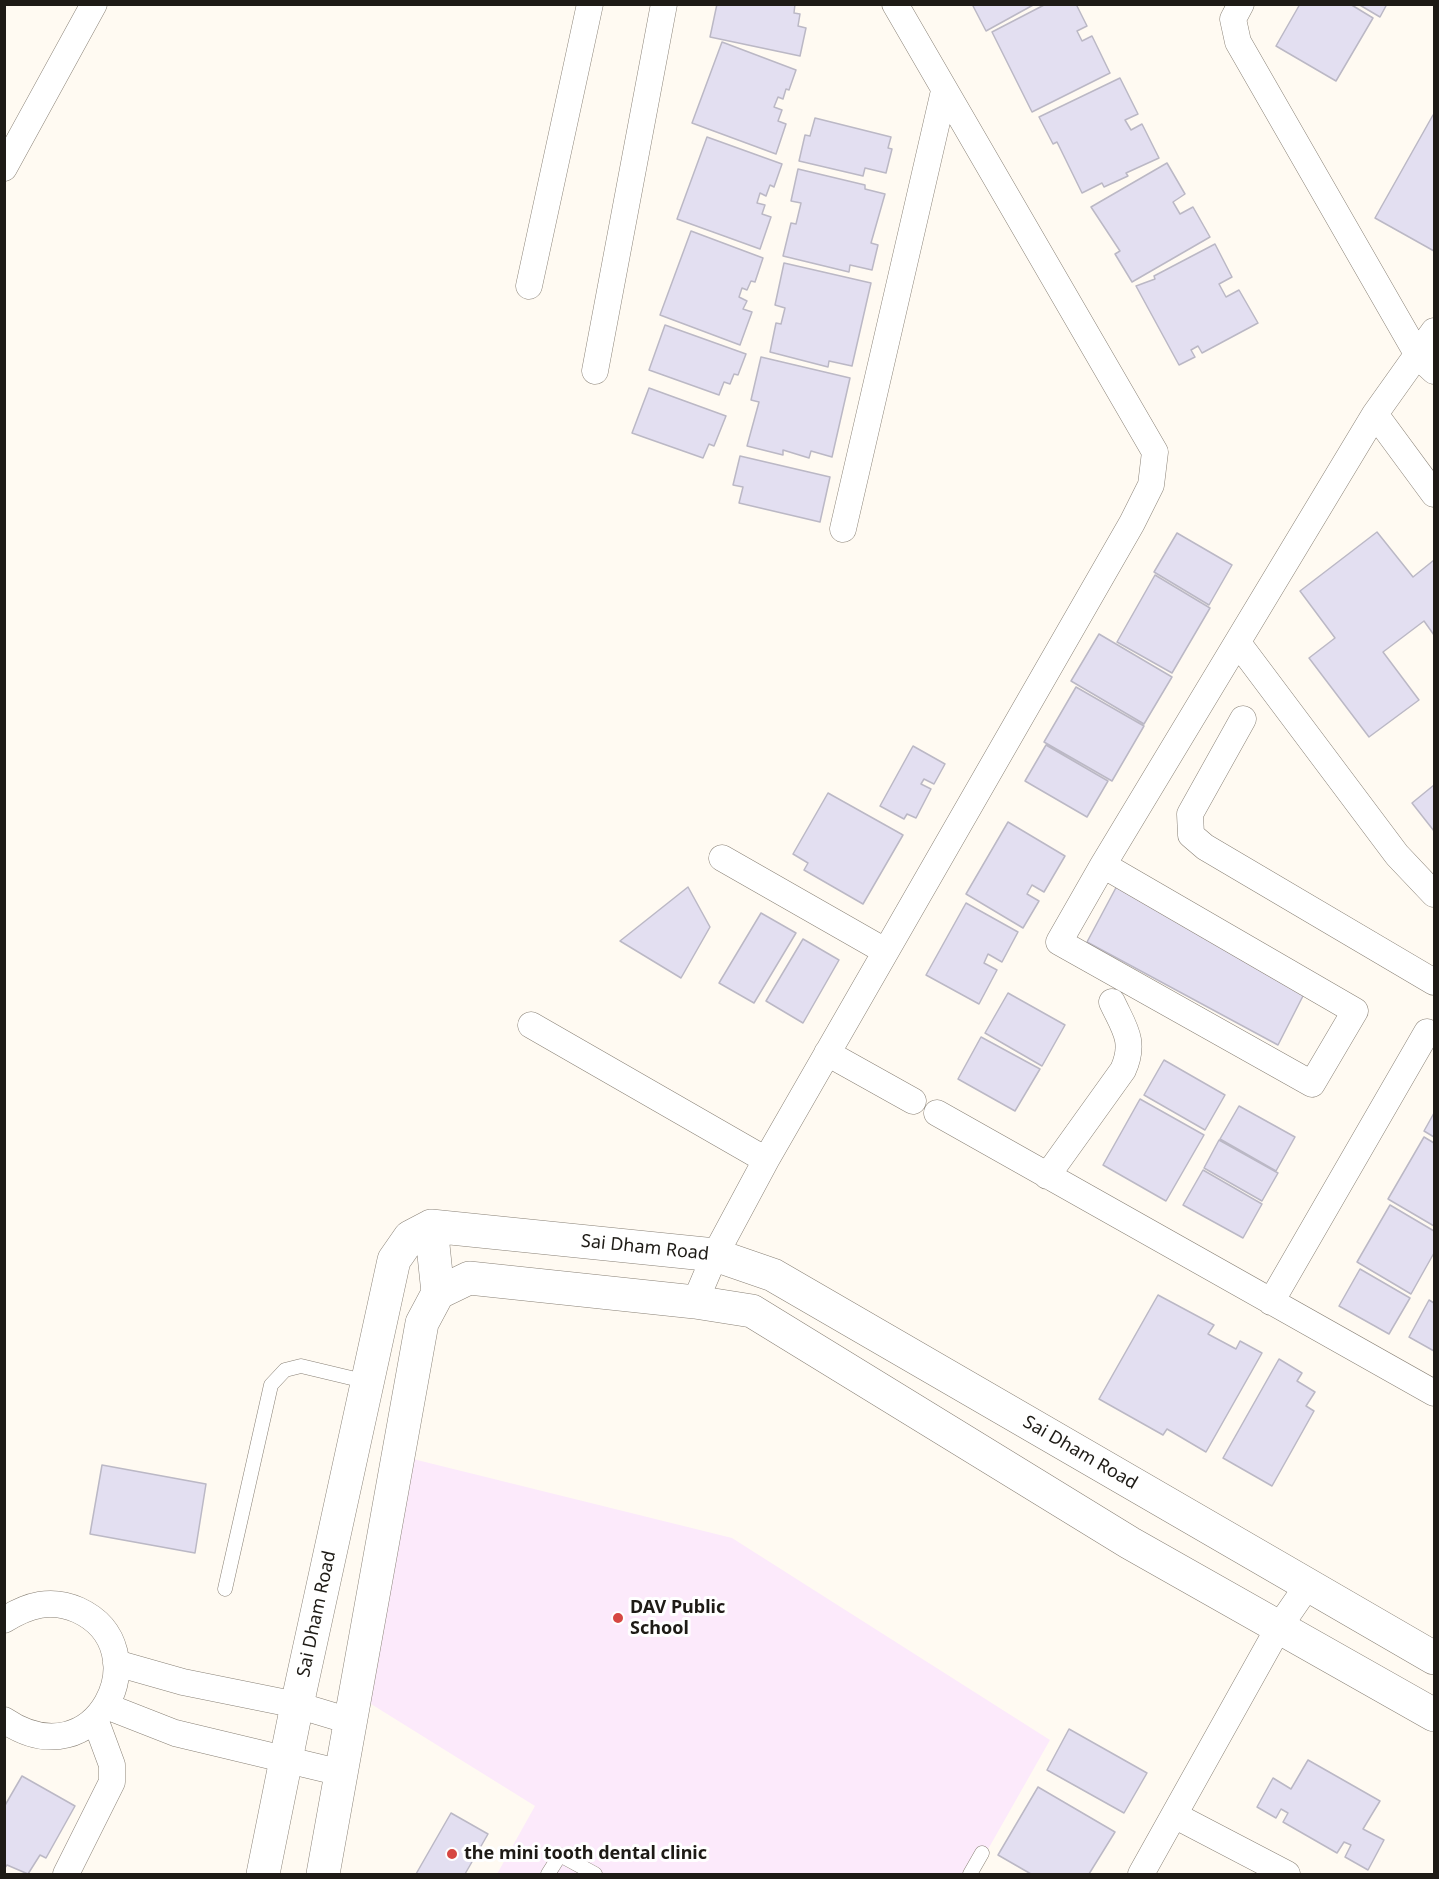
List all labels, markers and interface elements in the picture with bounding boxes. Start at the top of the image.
street label: Sai Dham Road [580,1231,710,1265]
street label: Sai Dham Road [1019,1412,1141,1494]
street label: Sai Dham Road [293,1549,341,1679]
place label: DAV Public School [630,1597,725,1640]
marker: DAV Public School [611,1611,625,1625]
place label: the mini tooth dental clinic [464,1843,707,1865]
marker: the mini tooth dental clinic [445,1847,459,1861]

